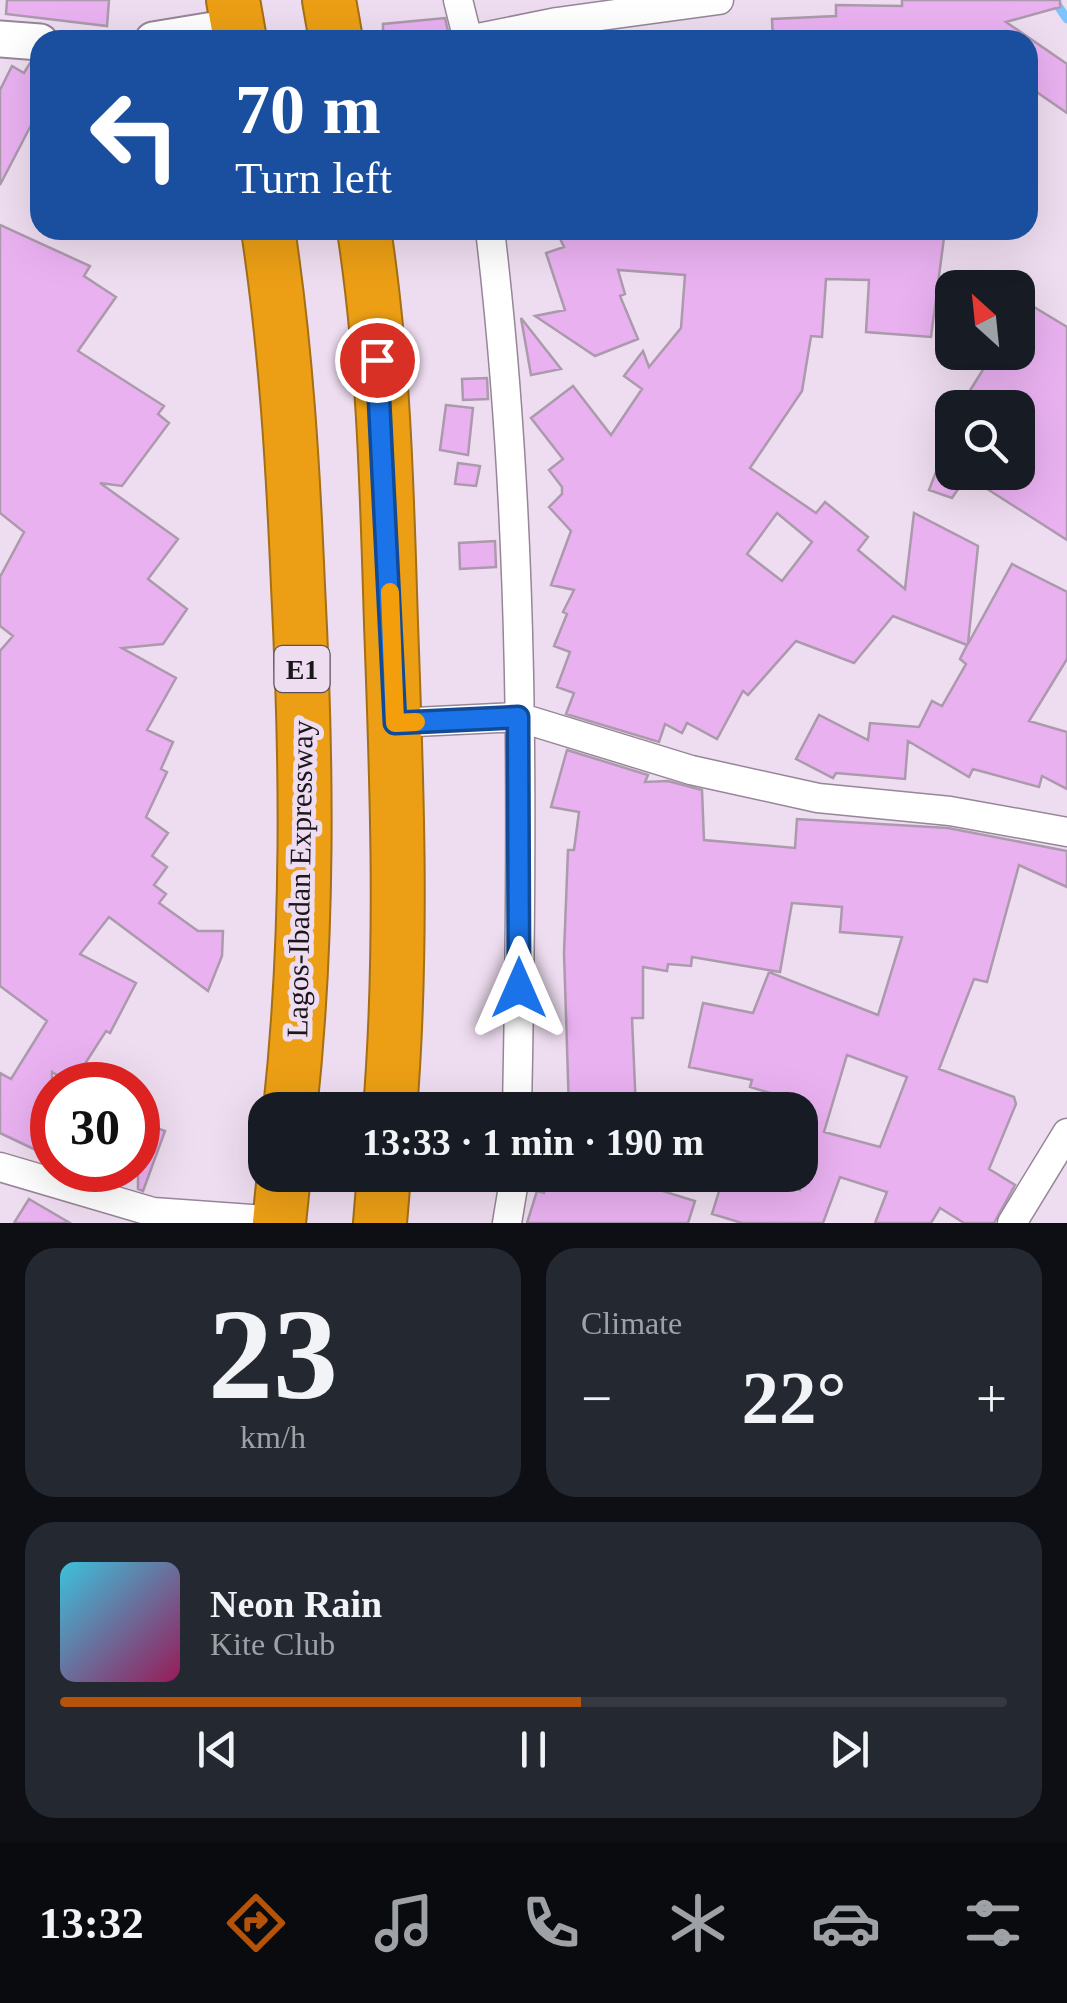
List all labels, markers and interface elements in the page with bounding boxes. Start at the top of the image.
icon: left [70,70,200,200]
text: 70 m [235,71,381,148]
text: Turn left [235,153,392,203]
north arrow [935,270,1035,370]
map controls [935,270,1035,490]
pin [335,318,420,403]
icon: arrive [350,333,405,388]
button: search [935,390,1035,490]
road number: E1 [274,646,330,692]
street label: Lagos-Ibadan Expressway [280,720,319,1038]
position arrow [467,936,571,1040]
speed limit sign: 30 [30,1062,160,1192]
text: 13:33 · 1 min · 190 m [362,1121,704,1163]
text: 23 [208,1282,338,1426]
text: Climate [581,1305,682,1341]
text: 22° [742,1356,847,1439]
text: − [581,1368,612,1429]
text: + [976,1368,1007,1429]
text: km/h [240,1419,306,1455]
text: Neon Rain [210,1583,382,1625]
text: Kite Club [210,1626,335,1662]
icon: previous [190,1722,245,1777]
icon: pause [506,1722,561,1777]
icon: next [822,1722,877,1777]
icon: directions [221,1888,291,1958]
icon: music [369,1888,439,1958]
icon: phone [516,1888,586,1958]
icon: climate [663,1888,733,1958]
icon: car [811,1888,881,1958]
icon: filters [958,1888,1028,1958]
text: 13:32 [39,1898,144,1948]

